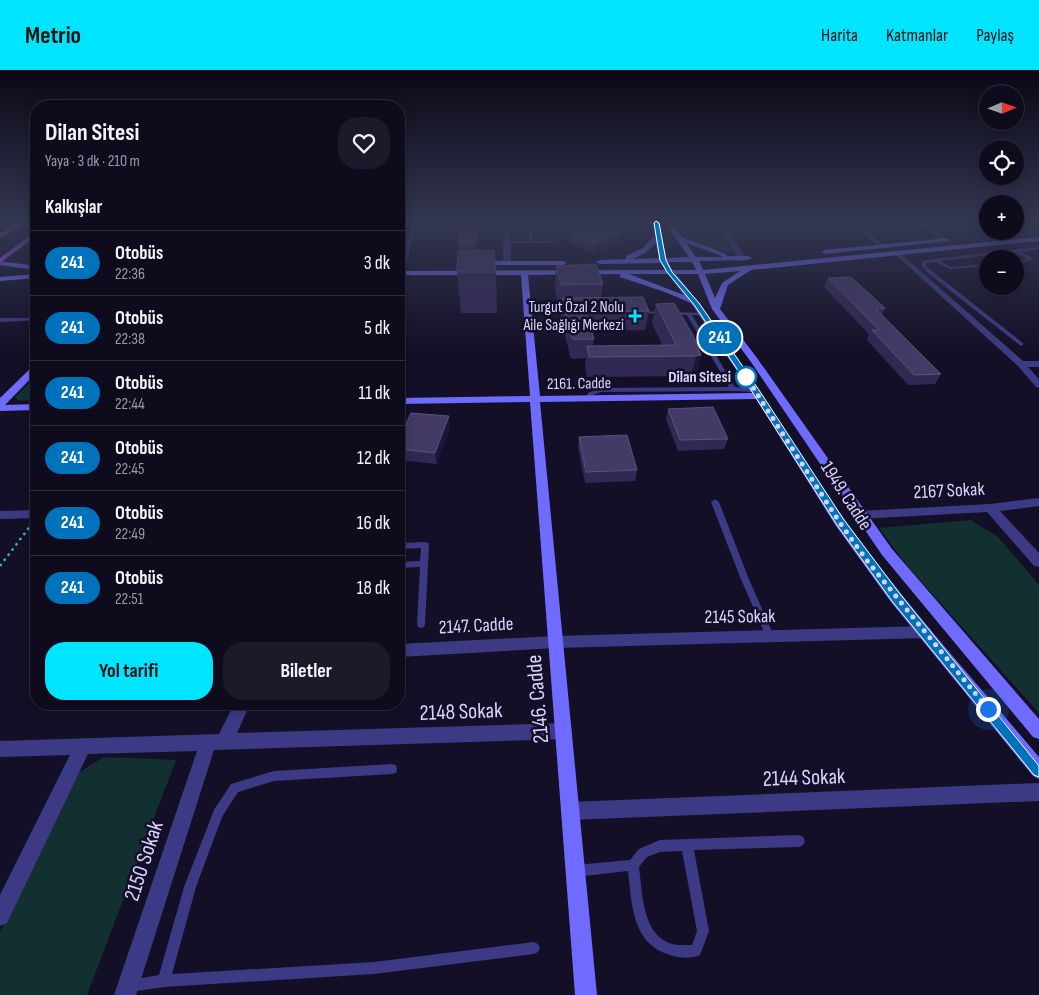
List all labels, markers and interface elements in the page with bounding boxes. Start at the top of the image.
text: Metrio [25,21,81,50]
text: Harita [821,25,858,46]
text: Katmanlar [886,25,948,46]
text: Paylaş [976,25,1014,46]
north arrow [979,85,1024,130]
map controls [979,85,1024,295]
button: heart [338,117,390,169]
text: Dilan Sitesi [45,118,139,147]
button: locate [979,140,1024,185]
text: Yaya · 3 dk · 210 m [45,152,140,171]
button: + [979,195,1024,240]
text: Kalkışlar [45,196,102,219]
text: Otobüs [115,242,163,265]
button: − [979,250,1024,295]
text: 241 [61,252,84,273]
text: 3 dk [364,252,390,275]
text: 22:36 [115,265,145,284]
place label: Turgut Özal 2 Nolu Aile Sağlığı Merkezi [522,298,624,335]
text: Otobüs [115,307,163,330]
marker: Turgut Özal 2 Nolu Aile Sağlığı Merkezi [628,309,642,323]
text: 241 [61,317,84,338]
text: 5 dk [364,317,390,340]
line badge: 241 [691,322,749,354]
text: 241 [708,327,732,348]
text: 22:38 [115,330,145,349]
marker: Dilan Sitesi [735,366,757,388]
place label: Dilan Sitesi [668,368,731,387]
text: Otobüs [115,372,163,395]
street label: 2161. Cadde [547,374,611,394]
text: 241 [61,382,84,403]
text: 11 dk [358,382,390,405]
text: 22:44 [115,395,145,414]
text: Otobüs [115,437,163,460]
text: 241 [61,447,84,468]
text: 12 dk [357,447,390,470]
street label: 1949. Cadde [815,457,877,535]
text: 22:45 [115,460,144,479]
street label: 2167 Sokak [913,478,986,504]
text: Otobüs [115,502,163,525]
text: 241 [61,512,84,533]
text: 16 dk [357,512,390,535]
text: 22:49 [115,525,145,544]
text: Otobüs [115,567,163,590]
text: 241 [61,577,84,598]
text: 18 dk [357,577,390,600]
text: 22:51 [115,590,143,609]
street label: 2145 Sokak [704,605,776,629]
street label: 2147. Cadde [438,613,514,639]
button: Yol tarifi [45,642,213,700]
button: Biletler [223,642,390,700]
street label: 2146. Cadde [521,654,555,744]
street label: 2148 Sokak [419,697,504,727]
your location [976,697,1001,722]
street label: 2144 Sokak [762,763,846,793]
street label: 2150 Sokak [118,817,170,905]

